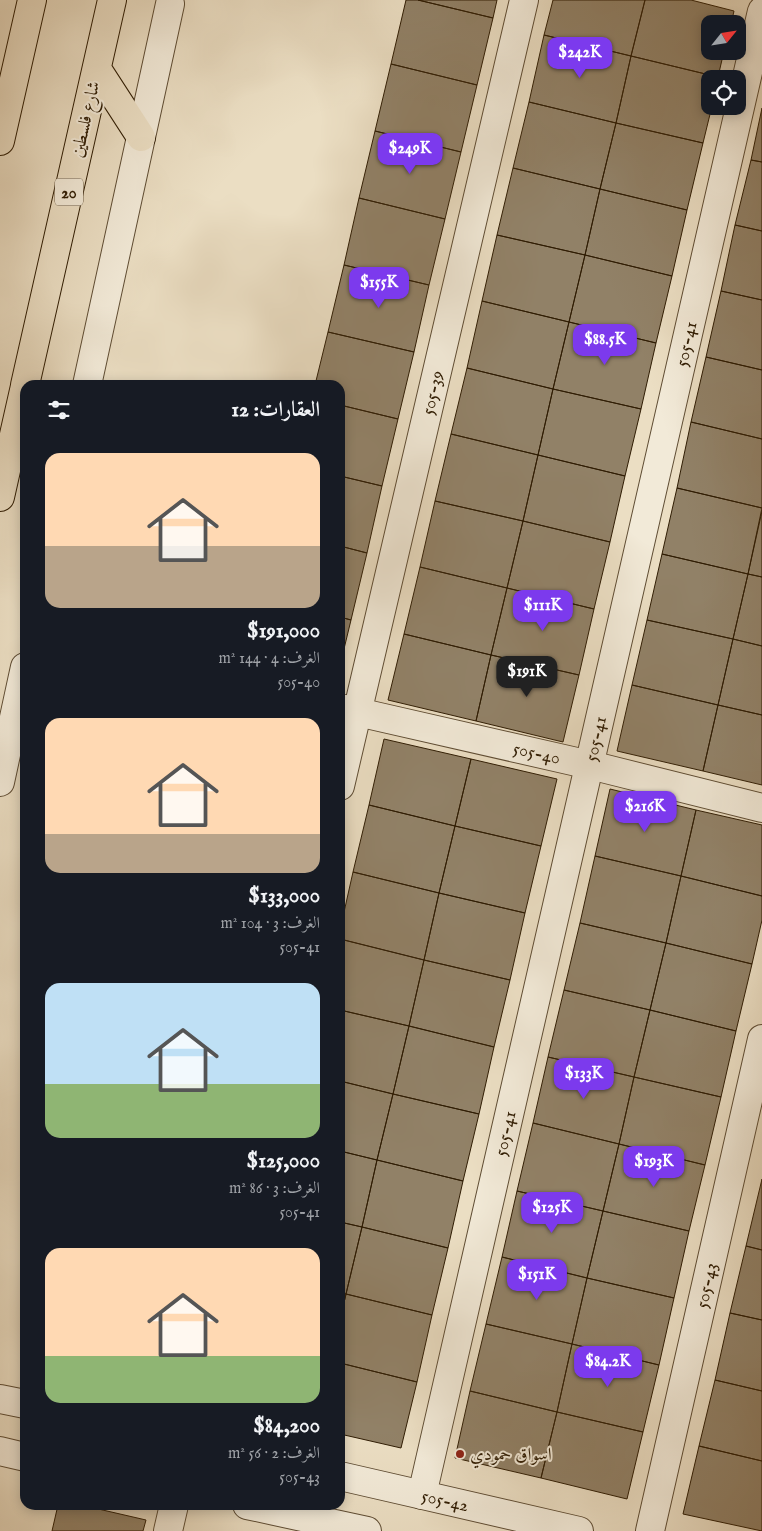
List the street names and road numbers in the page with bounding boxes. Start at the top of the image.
street label: شارع فلسطين [66,79,108,160]
road number: 20 [55,178,83,206]
street label: 505-41 [671,319,704,369]
street label: 505-39 [417,369,450,417]
street label: 505-41 [580,714,613,764]
street label: 505-40 [511,738,563,771]
street label: 505-41 [490,1109,523,1159]
street label: 505-43 [691,1261,724,1310]
street label: 505-42 [419,1485,471,1518]

